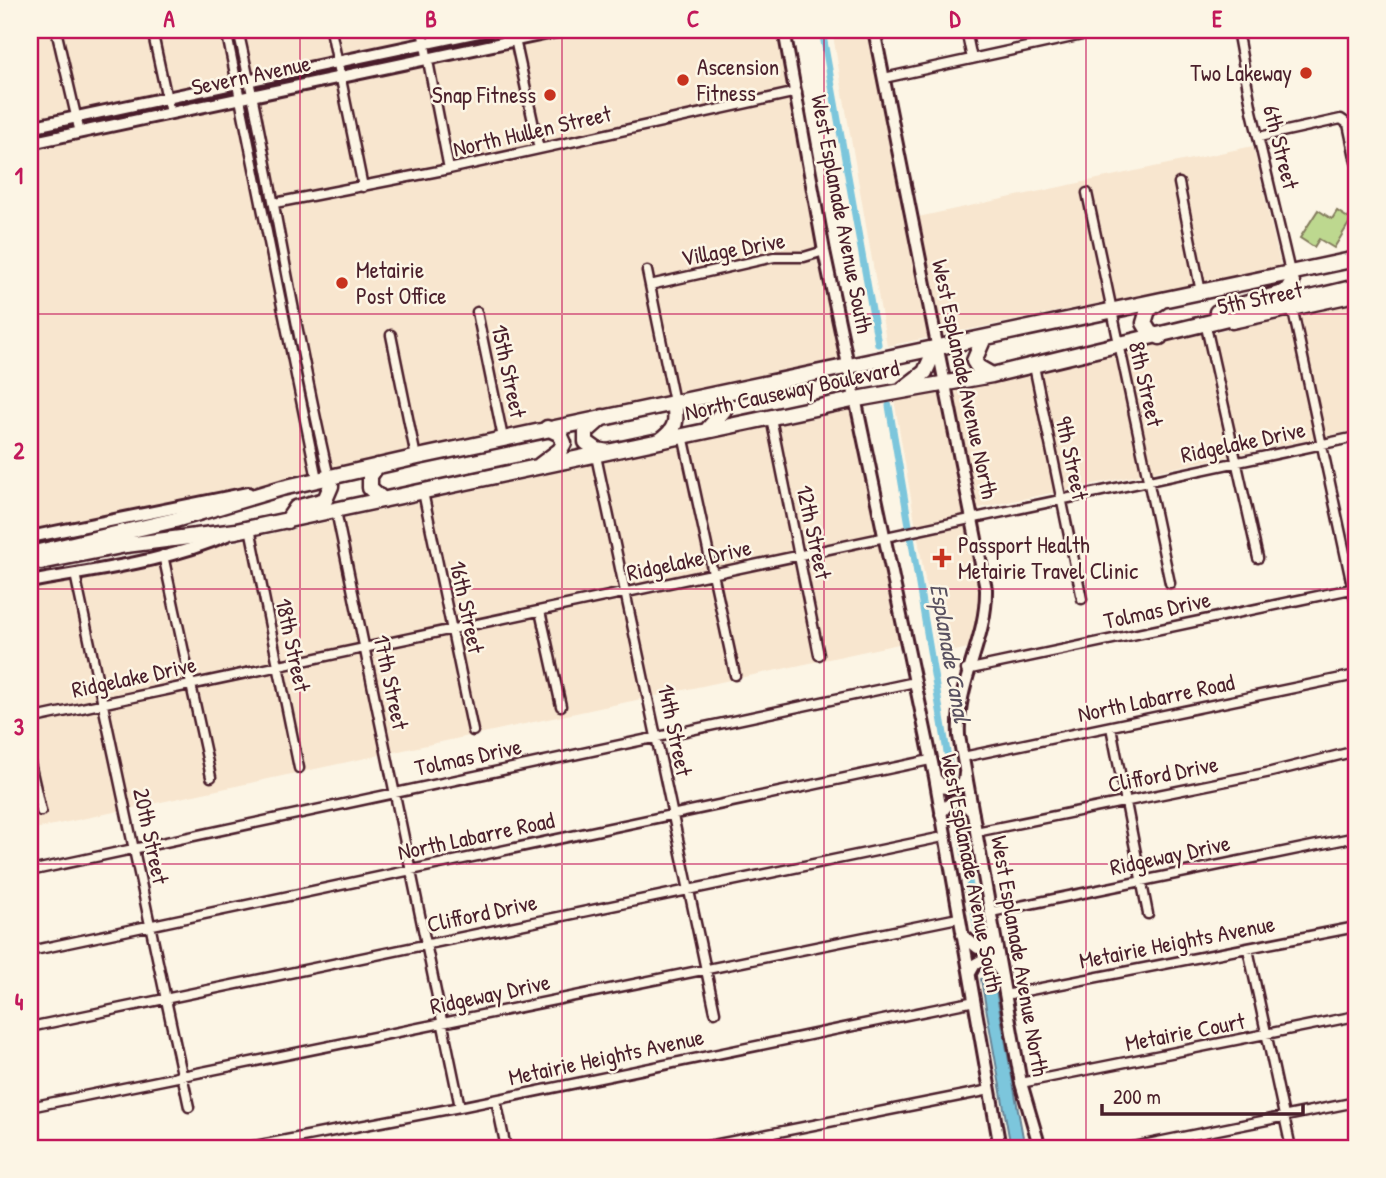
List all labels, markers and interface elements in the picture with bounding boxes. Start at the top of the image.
text: A [163,3,175,34]
text: B [425,3,437,34]
text: C [687,3,699,34]
text: D [950,3,962,34]
text: E [1212,3,1223,34]
street label: Severn Avenue [189,47,313,102]
place label: Ascension Fitness [696,51,779,108]
place label: Two Lakeway [1190,57,1292,88]
marker: Two Lakeway [1298,65,1314,81]
marker: Ascension Fitness [675,72,691,88]
place label: Snap Fitness [432,79,536,110]
marker: Snap Fitness [542,87,558,103]
street label: West Esplanade Avenue South [804,92,881,336]
street label: North Hullen Street [450,97,615,164]
street label: 6th Street [1256,102,1307,193]
text: 1 [15,160,23,191]
street label: Village Drive [679,224,787,273]
place label: Metairie Post Office [356,254,446,311]
street label: West Esplanade Avenue North [925,256,1006,502]
street label: 5th Street [1215,273,1306,322]
marker: Metairie Post Office [334,275,350,291]
street label: 15th Street [485,321,535,421]
street label: 8th Street [1122,338,1172,431]
street label: North Causeway Boulevard [682,352,902,427]
street label: 9th Street [1049,413,1097,504]
street label: Ridgelake Drive [1178,413,1308,470]
text: 2 [14,435,25,466]
street label: 12th Street [789,482,840,583]
place label: Passport Health Metairie Travel Clinic [958,529,1138,586]
street label: Ridgelake Drive [624,531,754,588]
marker: Passport Health Metairie Travel Clinic [932,548,952,568]
street label: 16th Street [443,558,493,657]
water label: Esplanade Canal [922,581,979,726]
street label: Tolmas Drive [1101,583,1213,636]
street label: 18th Street [268,595,319,696]
street label: 17th Street [366,632,417,733]
street label: Ridgelake Drive [69,648,199,705]
street label: North Labarre Road [1075,666,1237,729]
street label: 14th Street [651,681,701,780]
text: 3 [14,711,24,742]
street label: Tolmas Drive [412,730,524,783]
street label: Clifford Drive [1105,748,1221,799]
street label: West Esplanade Avenue South [934,751,1011,995]
street label: 20th Street [126,785,177,888]
street label: North Labarre Road [395,804,557,867]
street label: Ridgeway Drive [1107,827,1233,882]
street label: West Esplanade Avenue North [984,833,1057,1079]
street label: Clifford Drive [424,886,540,939]
street label: Metairie Heights Avenue [1076,907,1277,976]
street label: Ridgeway Drive [427,966,553,1021]
text: 4 [15,986,24,1017]
street label: Metairie Court [1122,1005,1248,1058]
street label: Metairie Heights Avenue [505,1021,706,1092]
scale bar [1102,1073,1304,1117]
text: 200 m [1113,1082,1161,1111]

